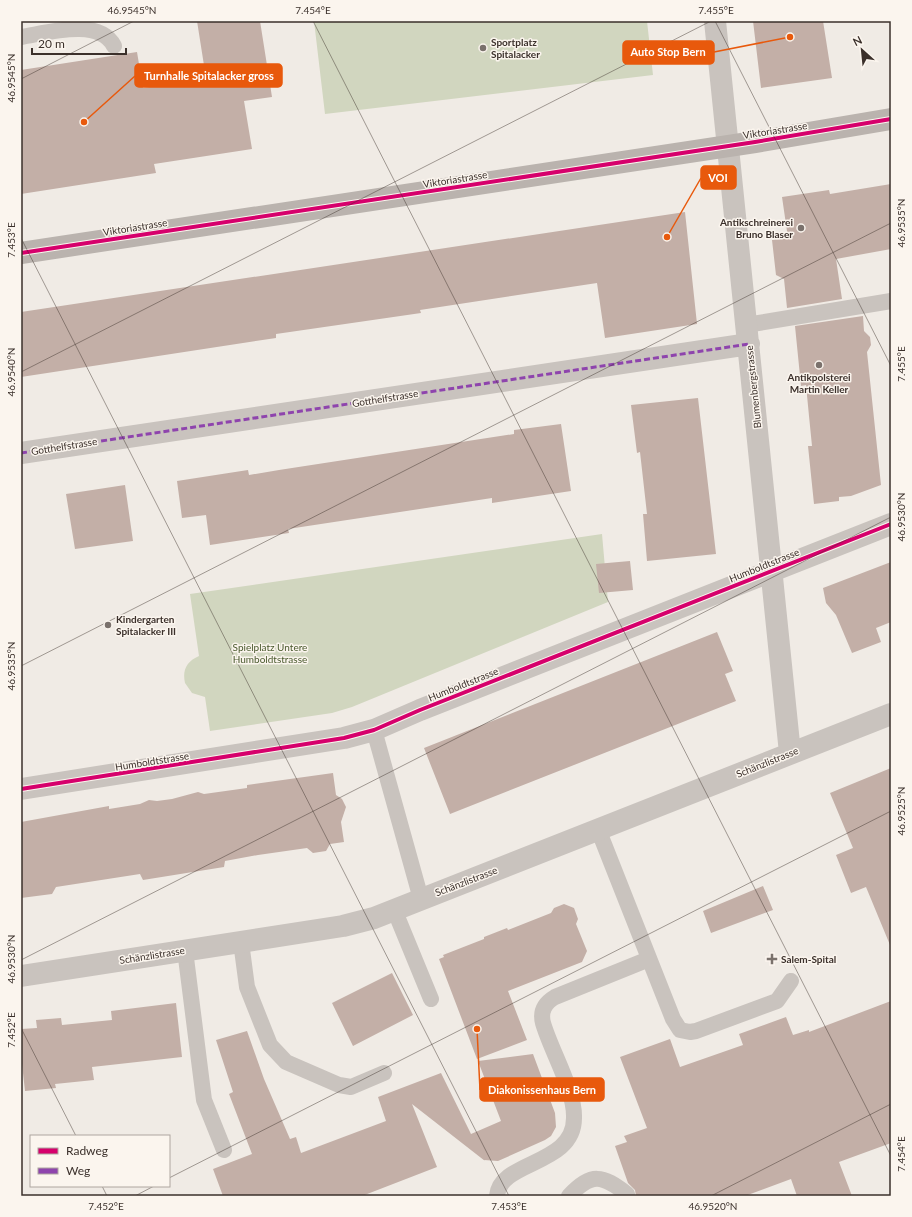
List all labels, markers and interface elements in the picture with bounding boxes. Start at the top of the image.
text: 46.9545°N [108,4,156,16]
text: 7.454°E [295,4,331,16]
text: 7.455°E [698,4,734,16]
scale bar [32,30,126,56]
north arrow [842,30,882,70]
text: N [851,33,864,48]
text: 20 m [38,36,65,51]
place label: Sportplatz Spitalacker [491,36,540,60]
callout: Auto Stop Bern [623,41,714,64]
marker: Sportplatz Spitalacker [478,43,488,53]
text: Auto Stop Bern [629,45,706,58]
text: 46.9545°N [5,54,17,102]
callout: Turnhalle Spitalacker gross [135,64,282,87]
text: Turnhalle Spitalacker gross [144,69,274,82]
street label: Viktoriastrasse [742,119,808,141]
callout: VOI [701,166,736,189]
street label: Viktoriastrasse [422,168,488,190]
text: VOI [707,171,728,184]
text: 46.9535°N [895,199,907,247]
street label: Viktoriastrasse [102,216,168,238]
place label: Antikschreinerei Bruno Blaser [719,216,793,240]
text: 7.453°E [5,222,17,258]
marker: Antikschreinerei Bruno Blaser [796,223,806,233]
street label: Blumenbergstrasse [743,345,763,429]
text: 7.455°E [895,346,907,382]
text: 46.9540°N [5,348,17,396]
marker: Antikpolsterei Martin Keller [814,360,824,370]
place label: Antikpolsterei Martin Keller [786,371,851,395]
street label: Gotthelfstrasse [351,387,419,409]
street label: Gotthelfstrasse [30,435,98,457]
text: 46.9530°N [895,493,907,541]
street label: Humboldtstrasse [727,545,801,585]
place label: Kindergarten Spitalacker III [116,613,176,637]
marker: Kindergarten Spitalacker III [103,620,113,630]
park label: Spielplatz Untere Humboldtstrasse [233,641,307,665]
text: 46.9535°N [5,642,17,690]
street label: Humboldtstrasse [426,664,500,704]
street label: Schänzlistrasse [734,744,800,780]
street label: Humboldtstrasse [114,749,190,773]
text: 46.9525°N [895,787,907,835]
street label: Schänzlistrasse [433,864,499,898]
text: 46.9530°N [5,935,17,983]
street label: Schänzlistrasse [118,944,186,966]
marker: Salem-Spital [766,953,778,965]
place label: Salem-Spital [781,953,836,965]
text: 7.452°E [5,1012,17,1048]
callout: Diakonissenhaus Bern [480,1078,604,1101]
text: Diakonissenhaus Bern [488,1083,596,1096]
legend [30,1135,170,1187]
text: 7.454°E [895,1136,907,1172]
text: Radweg [66,1143,108,1158]
text: Weg [66,1163,90,1178]
text: 7.452°E [88,1200,124,1212]
text: 7.453°E [491,1200,527,1212]
text: 46.9520°N [689,1200,737,1212]

